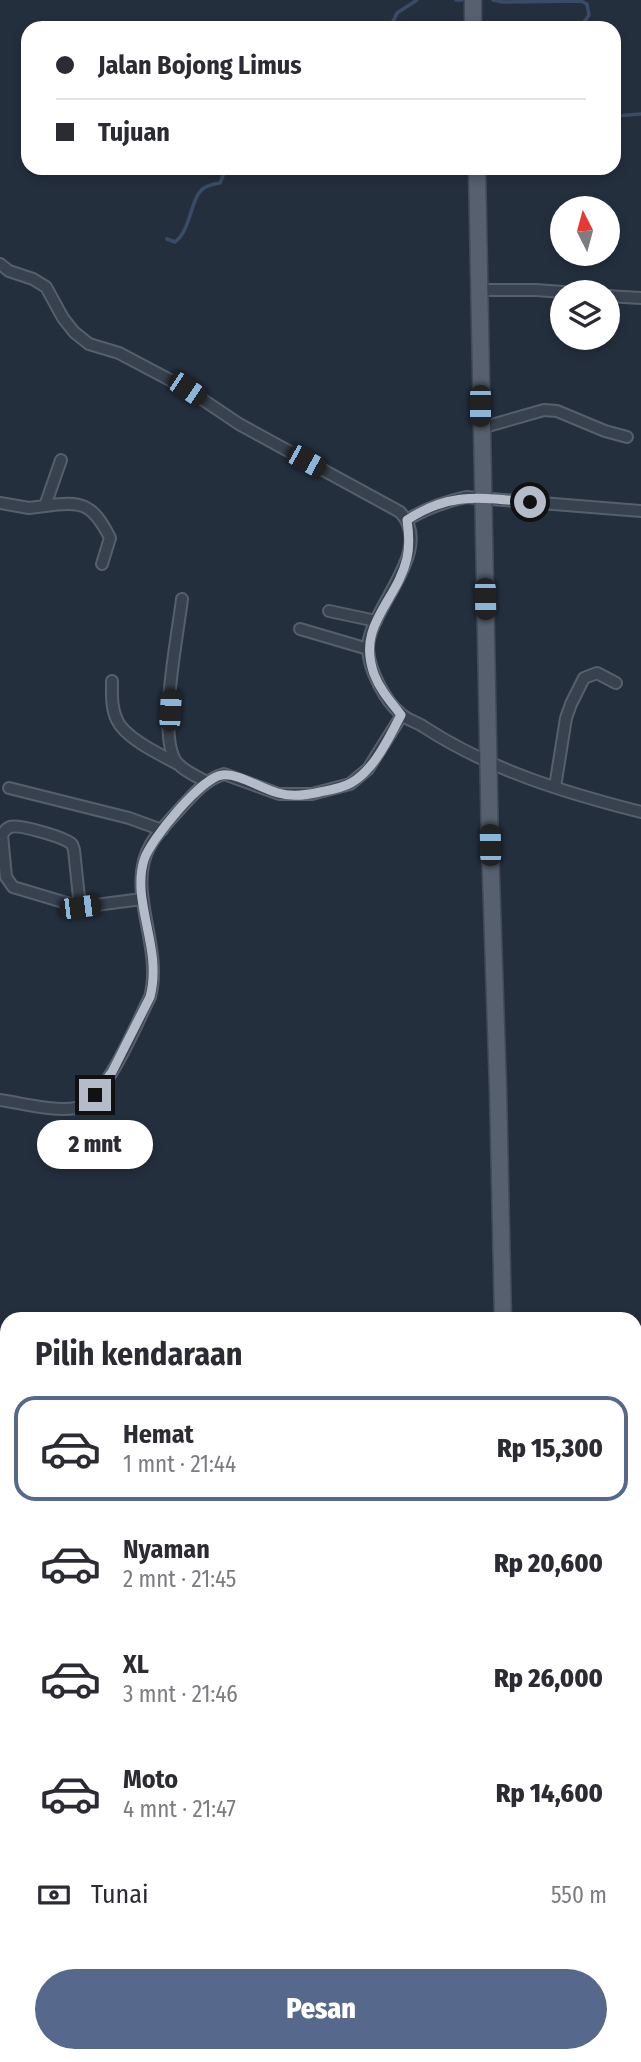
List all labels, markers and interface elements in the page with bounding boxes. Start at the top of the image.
text: Jalan Bojong Limus [98,50,302,81]
text: Tujuan [98,117,170,148]
north arrow [550,196,620,266]
map controls [550,196,620,350]
button: layers [550,280,620,350]
car [164,369,211,409]
car [470,385,491,427]
car [283,442,330,480]
route start [514,486,546,518]
car [475,578,496,620]
car [159,688,182,732]
car [480,824,501,866]
car [58,894,103,920]
route end [79,1079,111,1111]
callout: 2 mnt [37,1120,153,1168]
text: 2 mnt [68,1130,122,1158]
text: Pilih kendaraan [35,1335,243,1373]
icon: car [39,1417,102,1480]
text: Hemat [123,1419,194,1450]
text: Rp 15,300 [497,1433,603,1464]
text: 1 mnt · 21:44 [123,1450,236,1478]
icon: car [39,1532,102,1595]
text: Nyaman [123,1534,210,1565]
text: Rp 20,600 [494,1548,603,1579]
text: 2 mnt · 21:45 [123,1565,236,1593]
icon: car [39,1647,102,1710]
text: XL [123,1649,149,1680]
text: Rp 26,000 [494,1663,603,1694]
text: 3 mnt · 21:46 [123,1680,238,1708]
icon: car [39,1762,102,1825]
text: Moto [123,1764,178,1795]
text: Rp 14,600 [496,1778,603,1809]
text: 4 mnt · 21:47 [123,1795,236,1823]
icon: cash [35,1876,73,1914]
text: Tunai [91,1879,149,1910]
text: 550 m [551,1881,607,1909]
button: Pesan [35,1969,607,2049]

